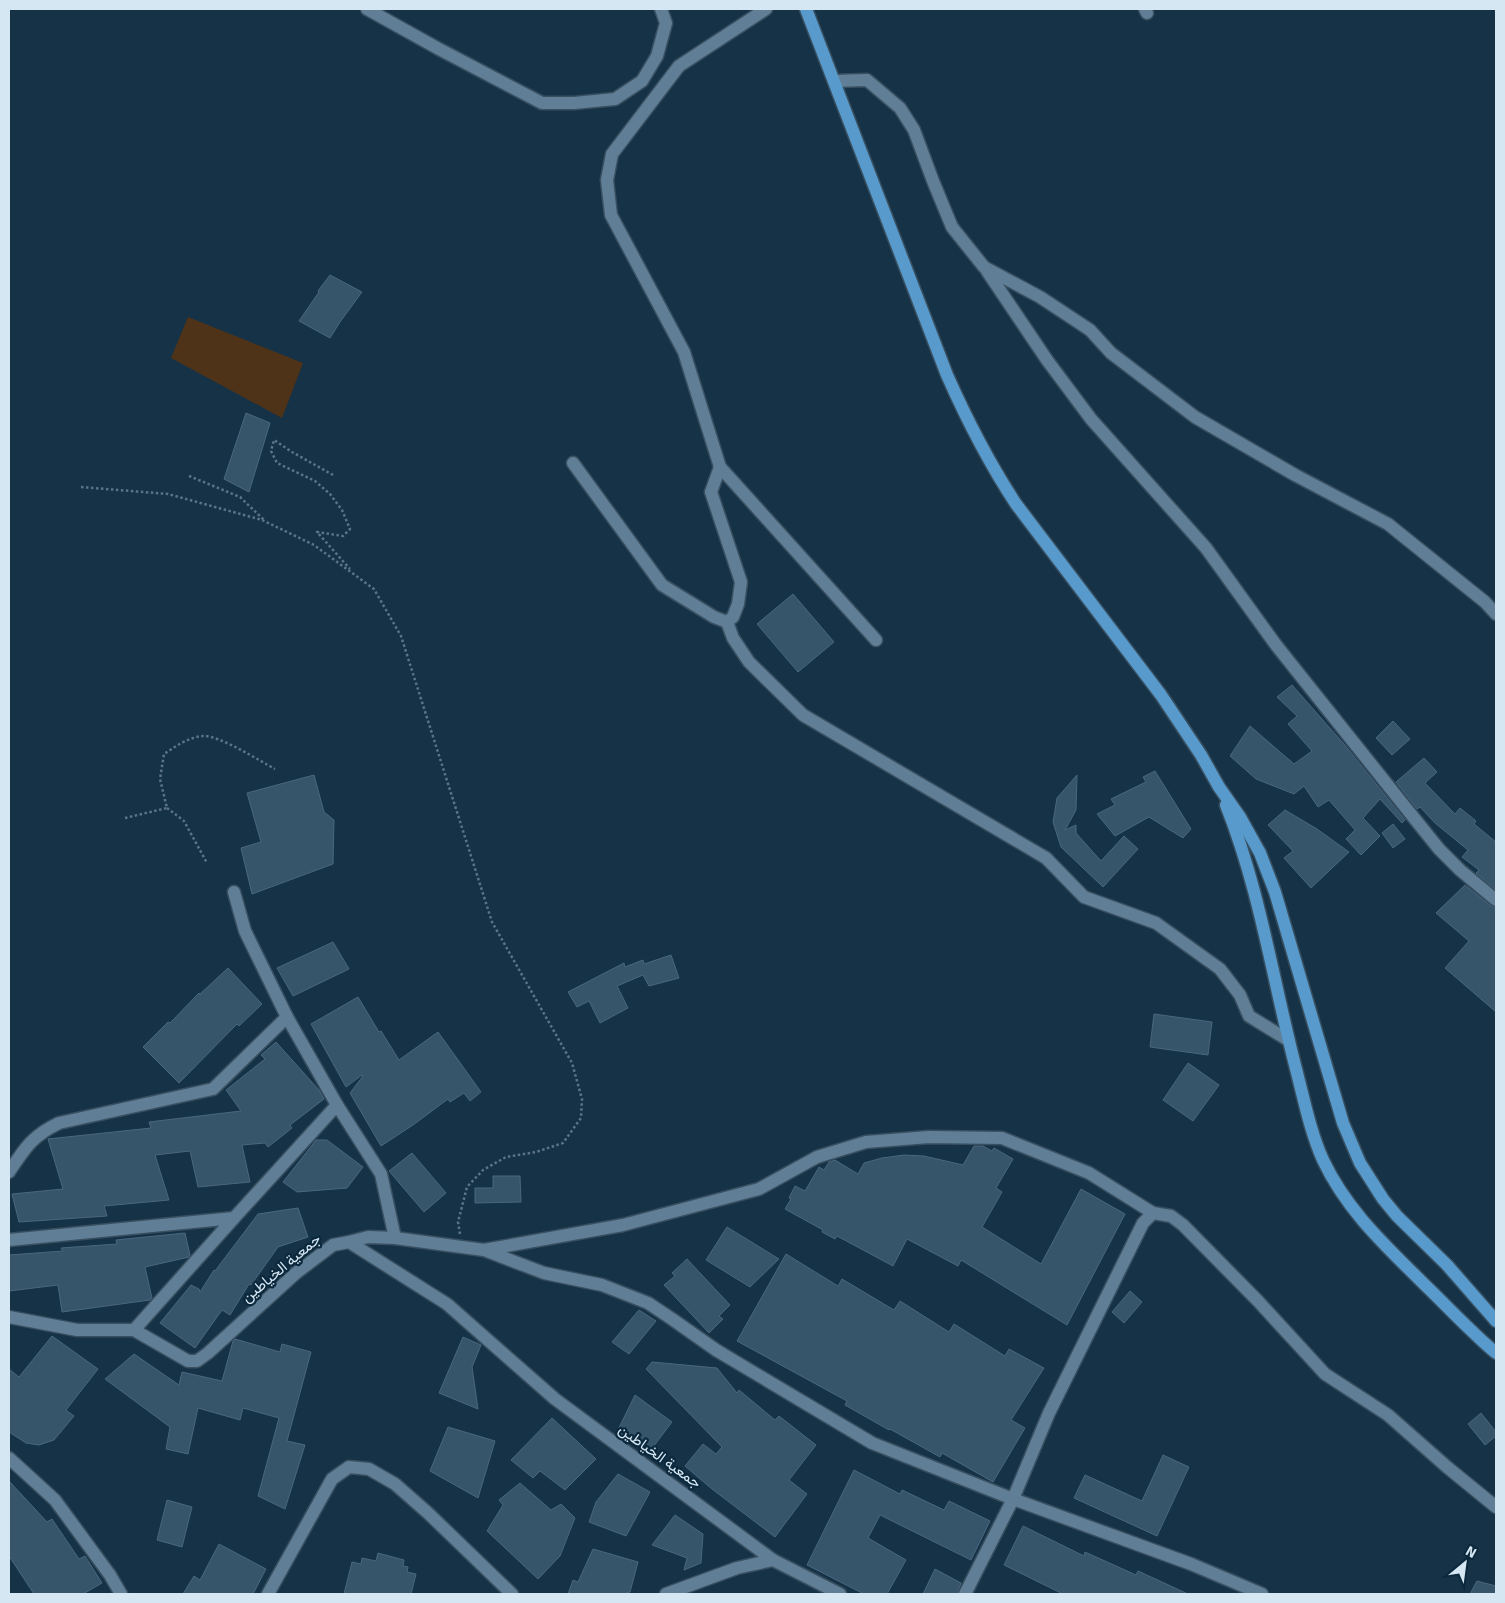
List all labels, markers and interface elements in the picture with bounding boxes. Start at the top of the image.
street label: جمعية الخياطين [238,1230,325,1307]
street label: جمعية الخياطين [615,1420,705,1493]
north arrow [1440,1538,1490,1588]
text: N [1463,1542,1479,1562]

